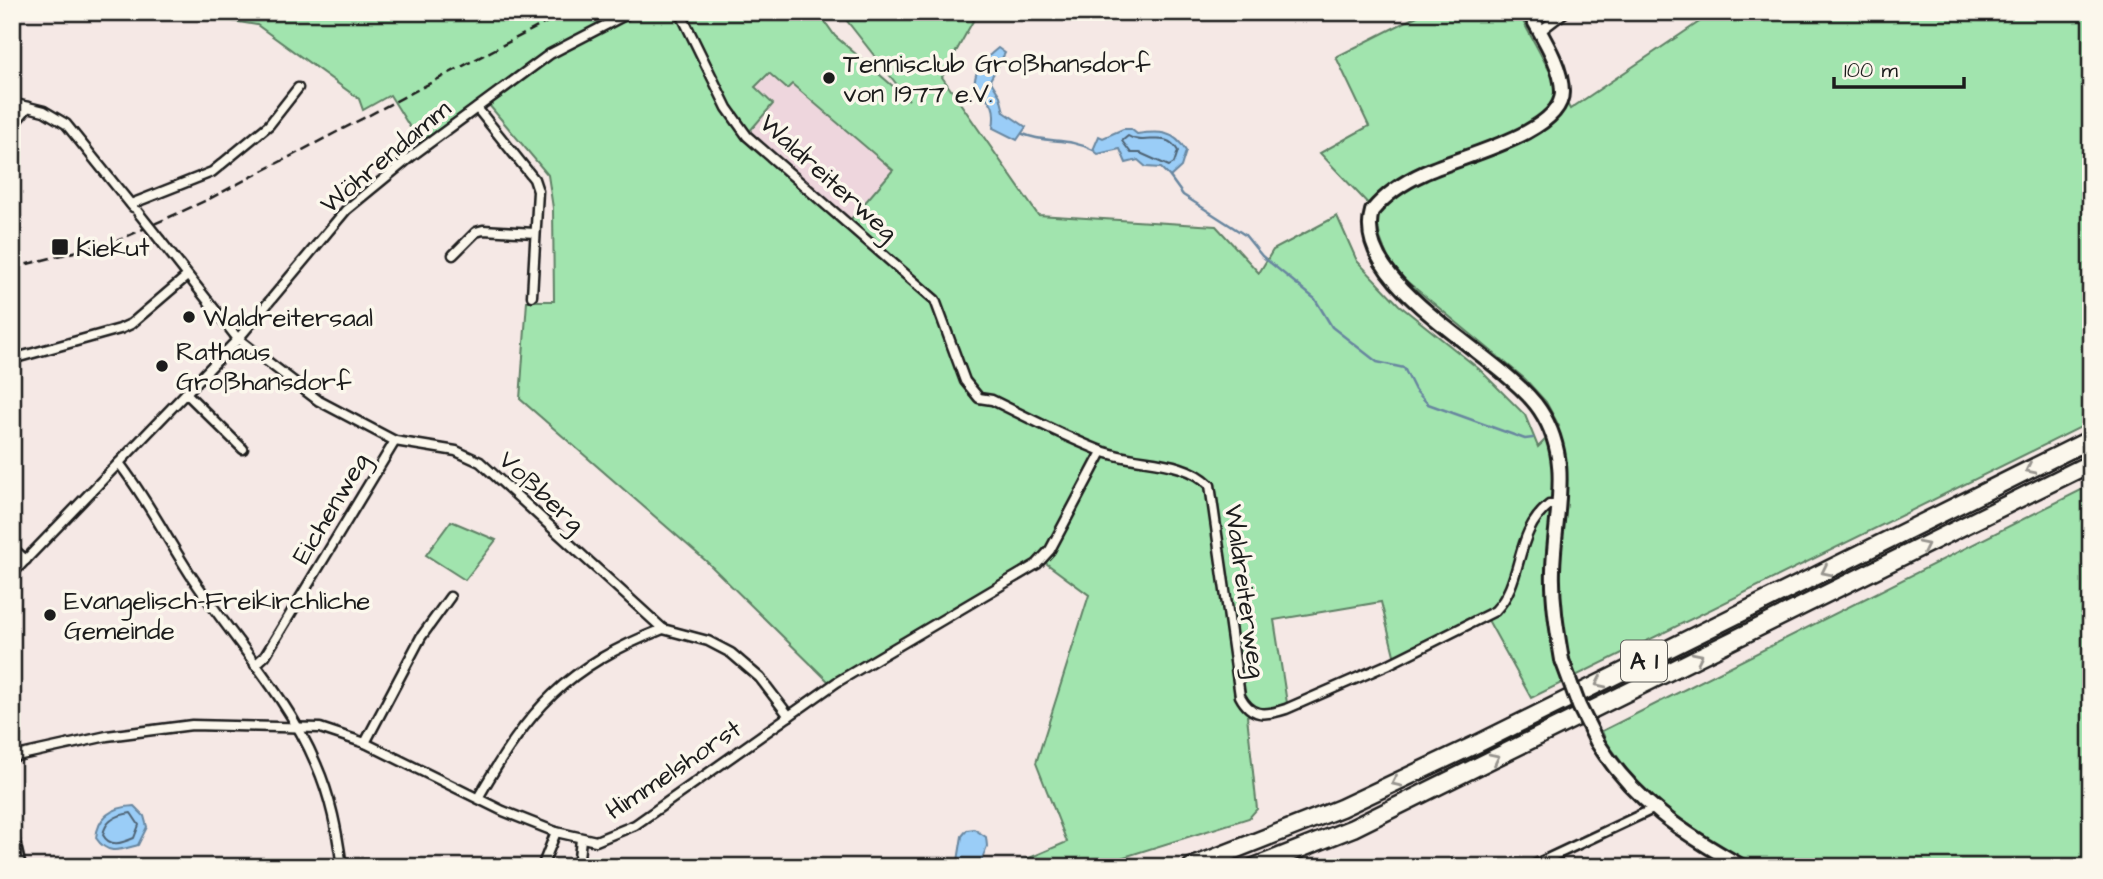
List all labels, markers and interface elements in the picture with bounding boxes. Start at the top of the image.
place label: Tennisclub Großhansdorf von 1977 e.V. [843,46,1151,112]
scale bar [1834,46,1963,90]
text: 100 m [1844,56,1899,85]
marker: Tennisclub Großhansdorf von 1977 e.V. [821,70,837,86]
street label: Wöhrendamm [313,91,459,222]
street label: Waldreiterweg [750,106,905,251]
place label: Kiekut [76,230,150,266]
marker: Kiekut [50,237,70,257]
place label: Waldreitersaal [203,300,373,336]
marker: Waldreitersaal [181,309,197,325]
place label: Rathaus Großhansdorf [176,334,352,400]
marker: Rathaus Großhansdorf [154,358,170,374]
street label: Voßberg [489,442,592,542]
street label: Eichenweg [283,446,380,572]
one-way arrow [2025,461,2037,475]
street label: Waldreiterweg [1213,502,1275,681]
one-way arrow [1917,540,1929,554]
one-way arrow [1821,562,1833,576]
place label: Evangelisch-Freikirchliche Gemeinde [64,583,370,649]
marker: Evangelisch-Freikirchliche Gemeinde [42,607,58,623]
road number: A 1 [1621,640,1667,682]
one-way arrow [1691,652,1703,666]
one-way arrow [1595,674,1607,688]
street label: Himmelshorst [599,711,749,829]
one-way arrow [1488,753,1500,767]
one-way arrow [1390,774,1403,788]

